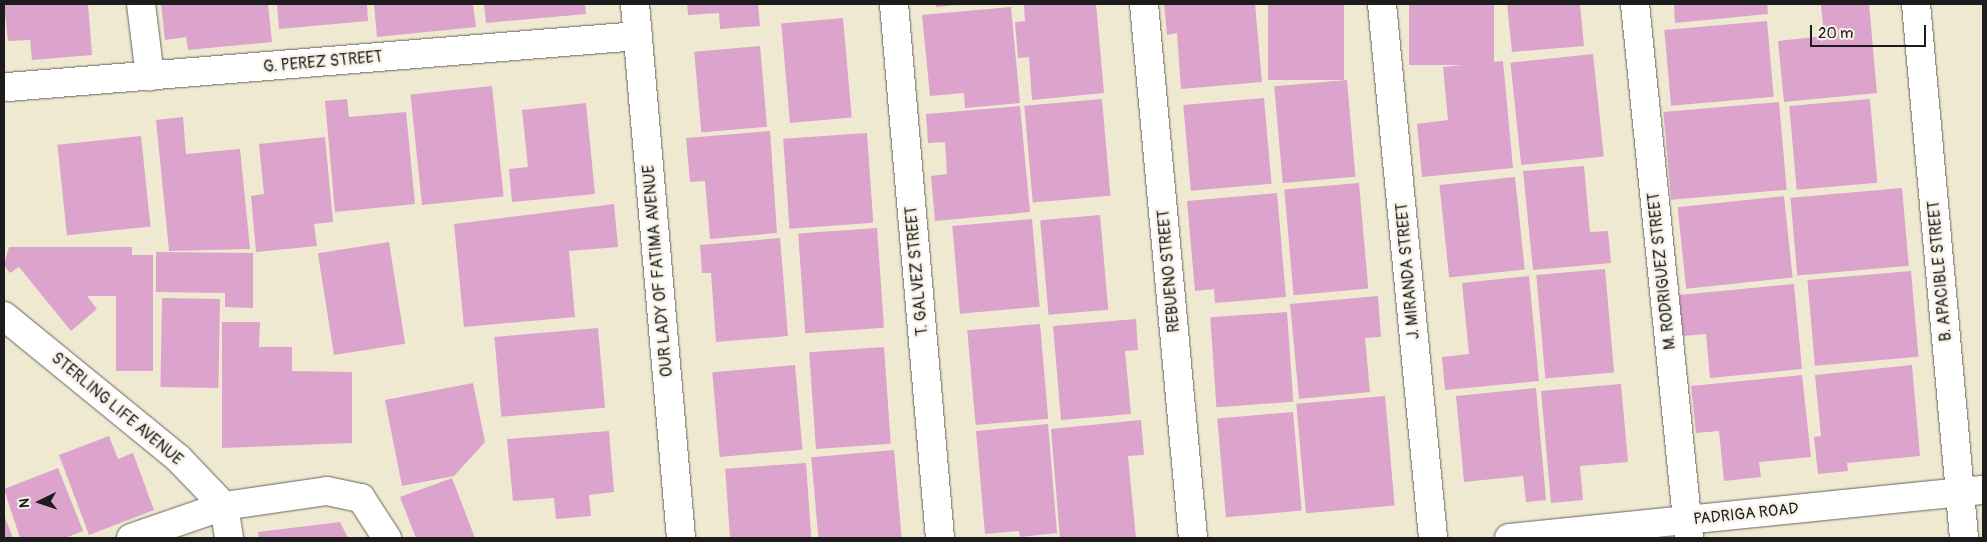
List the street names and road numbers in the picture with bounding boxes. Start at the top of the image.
street label: G. PEREZ STREET [263,47,383,77]
street label: OUR LADY OF FATIMA AVENUE [639,164,677,378]
street label: M. RODRIGUEZ STREET [1644,191,1680,351]
street label: B. APACIBLE STREET [1924,200,1956,342]
street label: J. MIRANDA STREET [1392,202,1424,340]
street label: T. GALVEZ STREET [902,205,932,337]
street label: REBUENO STREET [1154,209,1184,333]
street label: STERLING LIFE AVENUE [47,348,187,470]
street label: PADRIGA ROAD [1693,499,1799,529]

